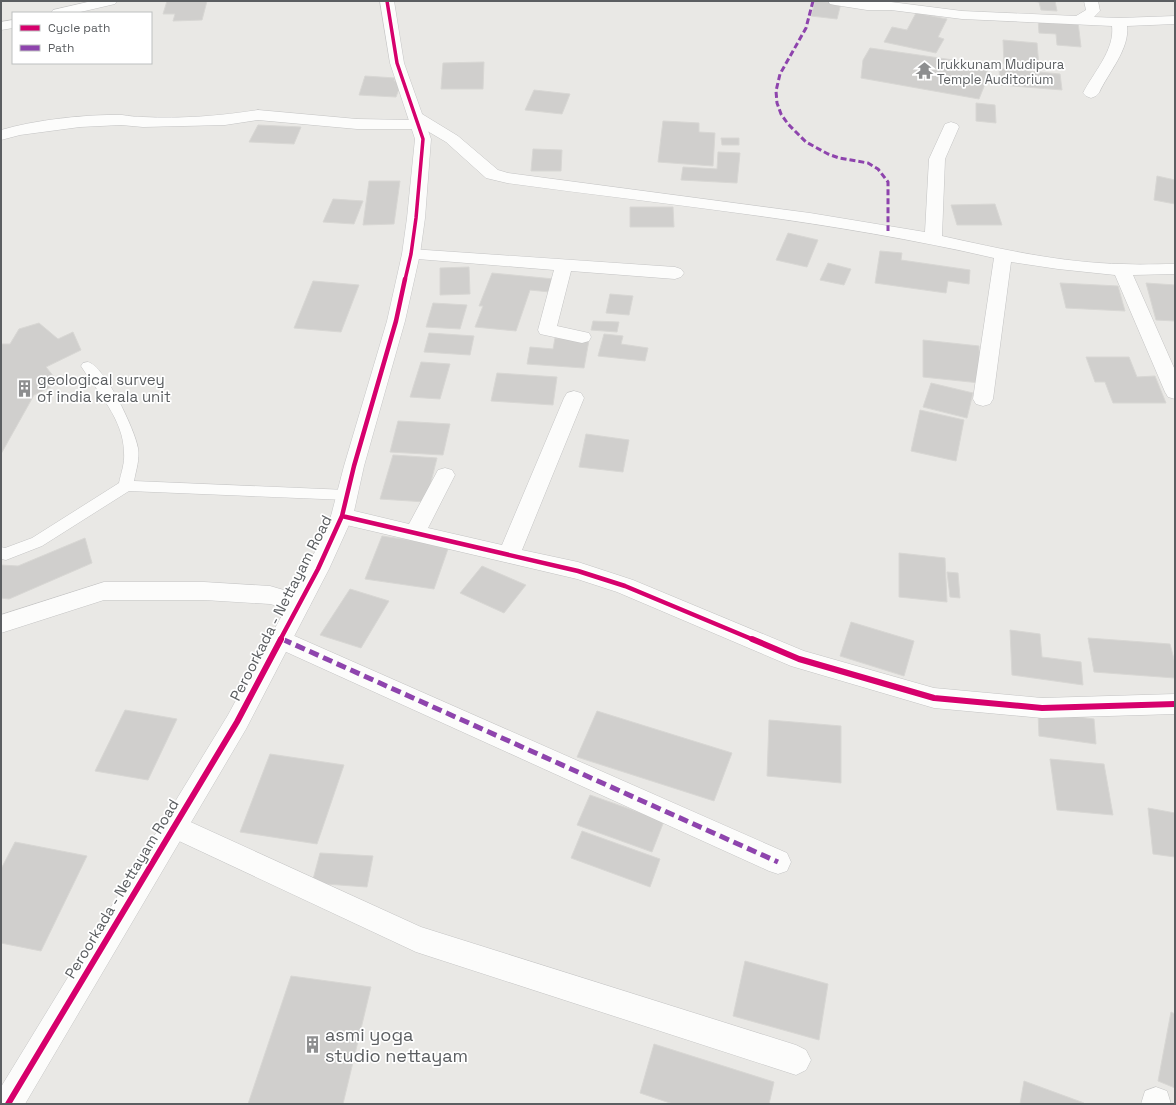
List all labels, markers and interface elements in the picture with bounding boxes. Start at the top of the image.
legend [12,12,152,64]
text: Cycle path [48,20,110,36]
text: Path [48,40,74,56]
place label: Irukkunam Mudipura Temple Auditorium [937,56,1065,88]
temple icon: Irukkunam Mudipura Temple Auditorium [914,61,934,81]
place label: geological survey of india kerala unit [37,370,171,406]
building icon: geological survey of india kerala unit [14,379,34,399]
street label: Peroorkada - Nettayam Road [225,512,336,704]
street label: Peroorkada - Nettayam Road [60,796,183,982]
place label: asmi yoga studio nettayam [325,1023,468,1067]
building icon: asmi yoga studio nettayam [302,1035,322,1055]

